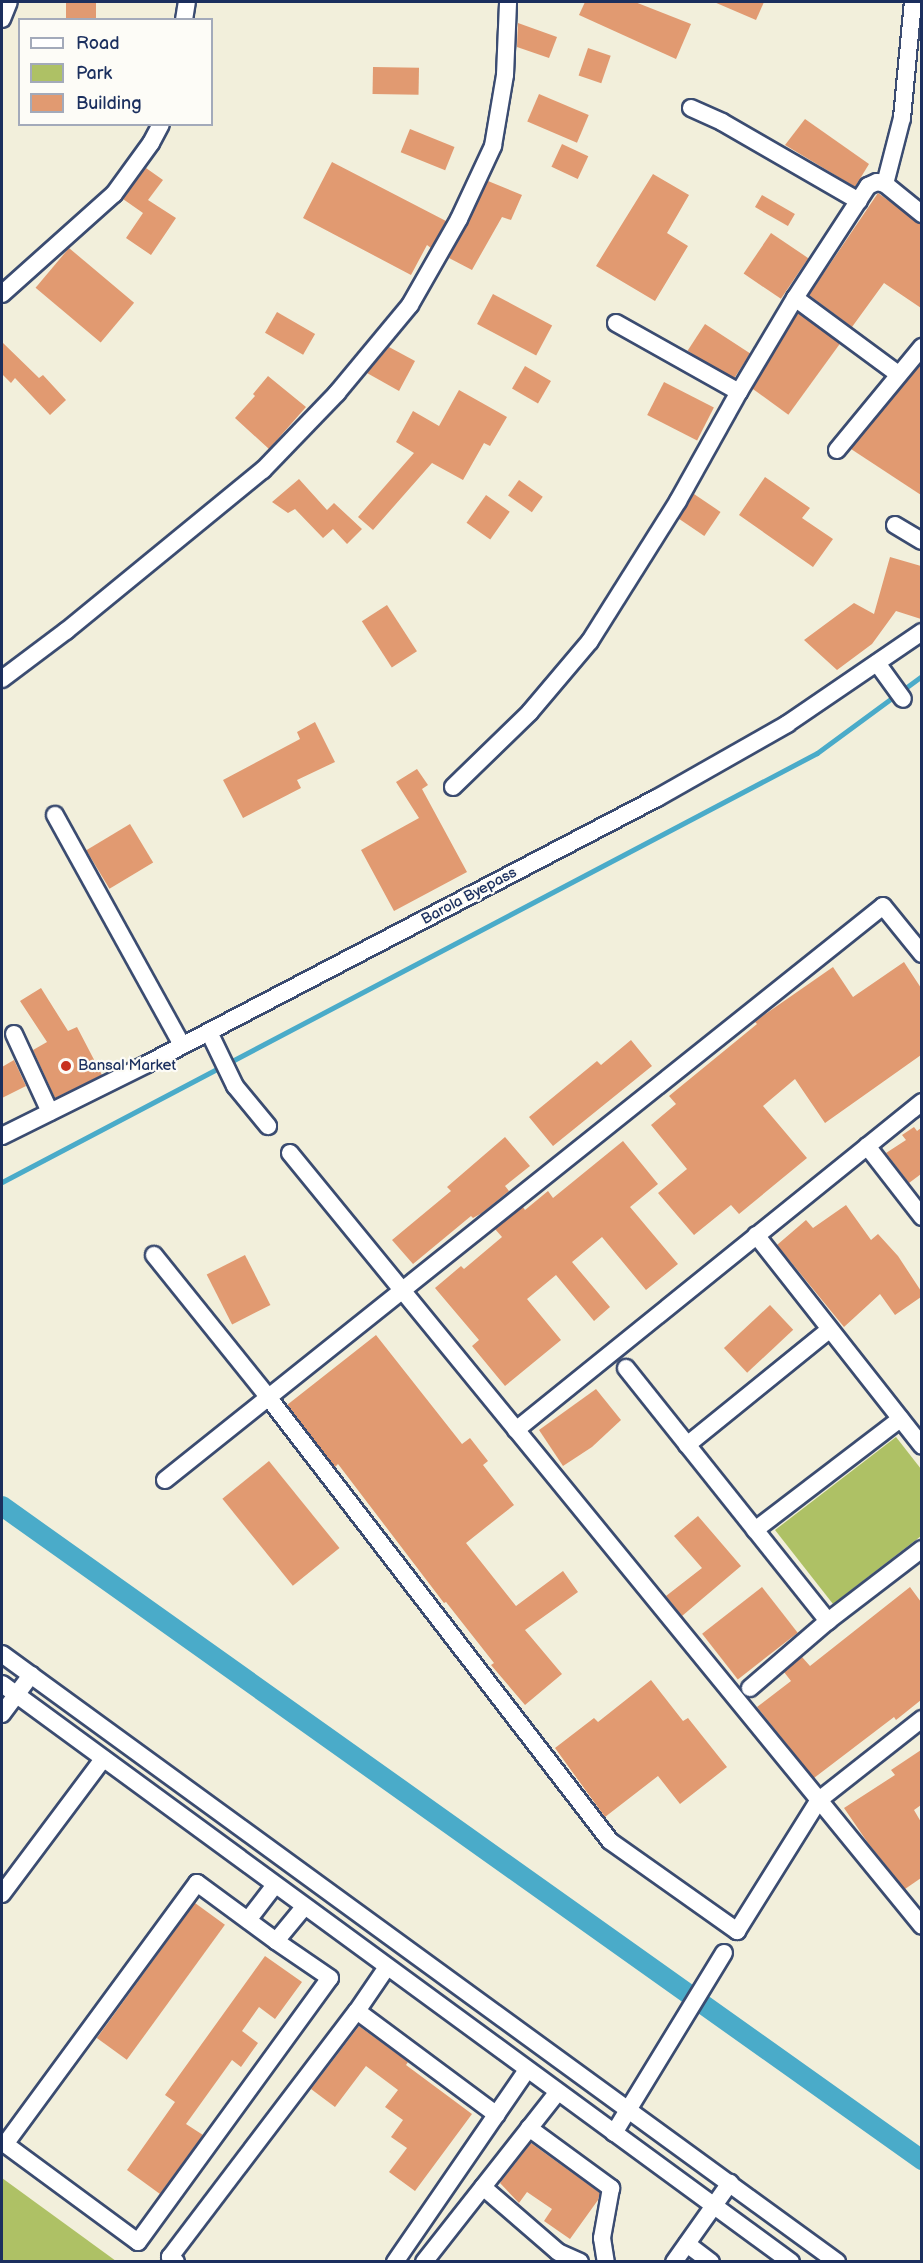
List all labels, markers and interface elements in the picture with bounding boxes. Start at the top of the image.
legend [18,18,213,126]
text: Road [76,33,120,54]
text: Park [76,63,112,84]
text: Building [76,93,142,114]
street label: Barola Byepass [418,863,520,929]
place label: Bansal Market [78,1057,176,1075]
marker: Bansal Market [59,1059,73,1073]

